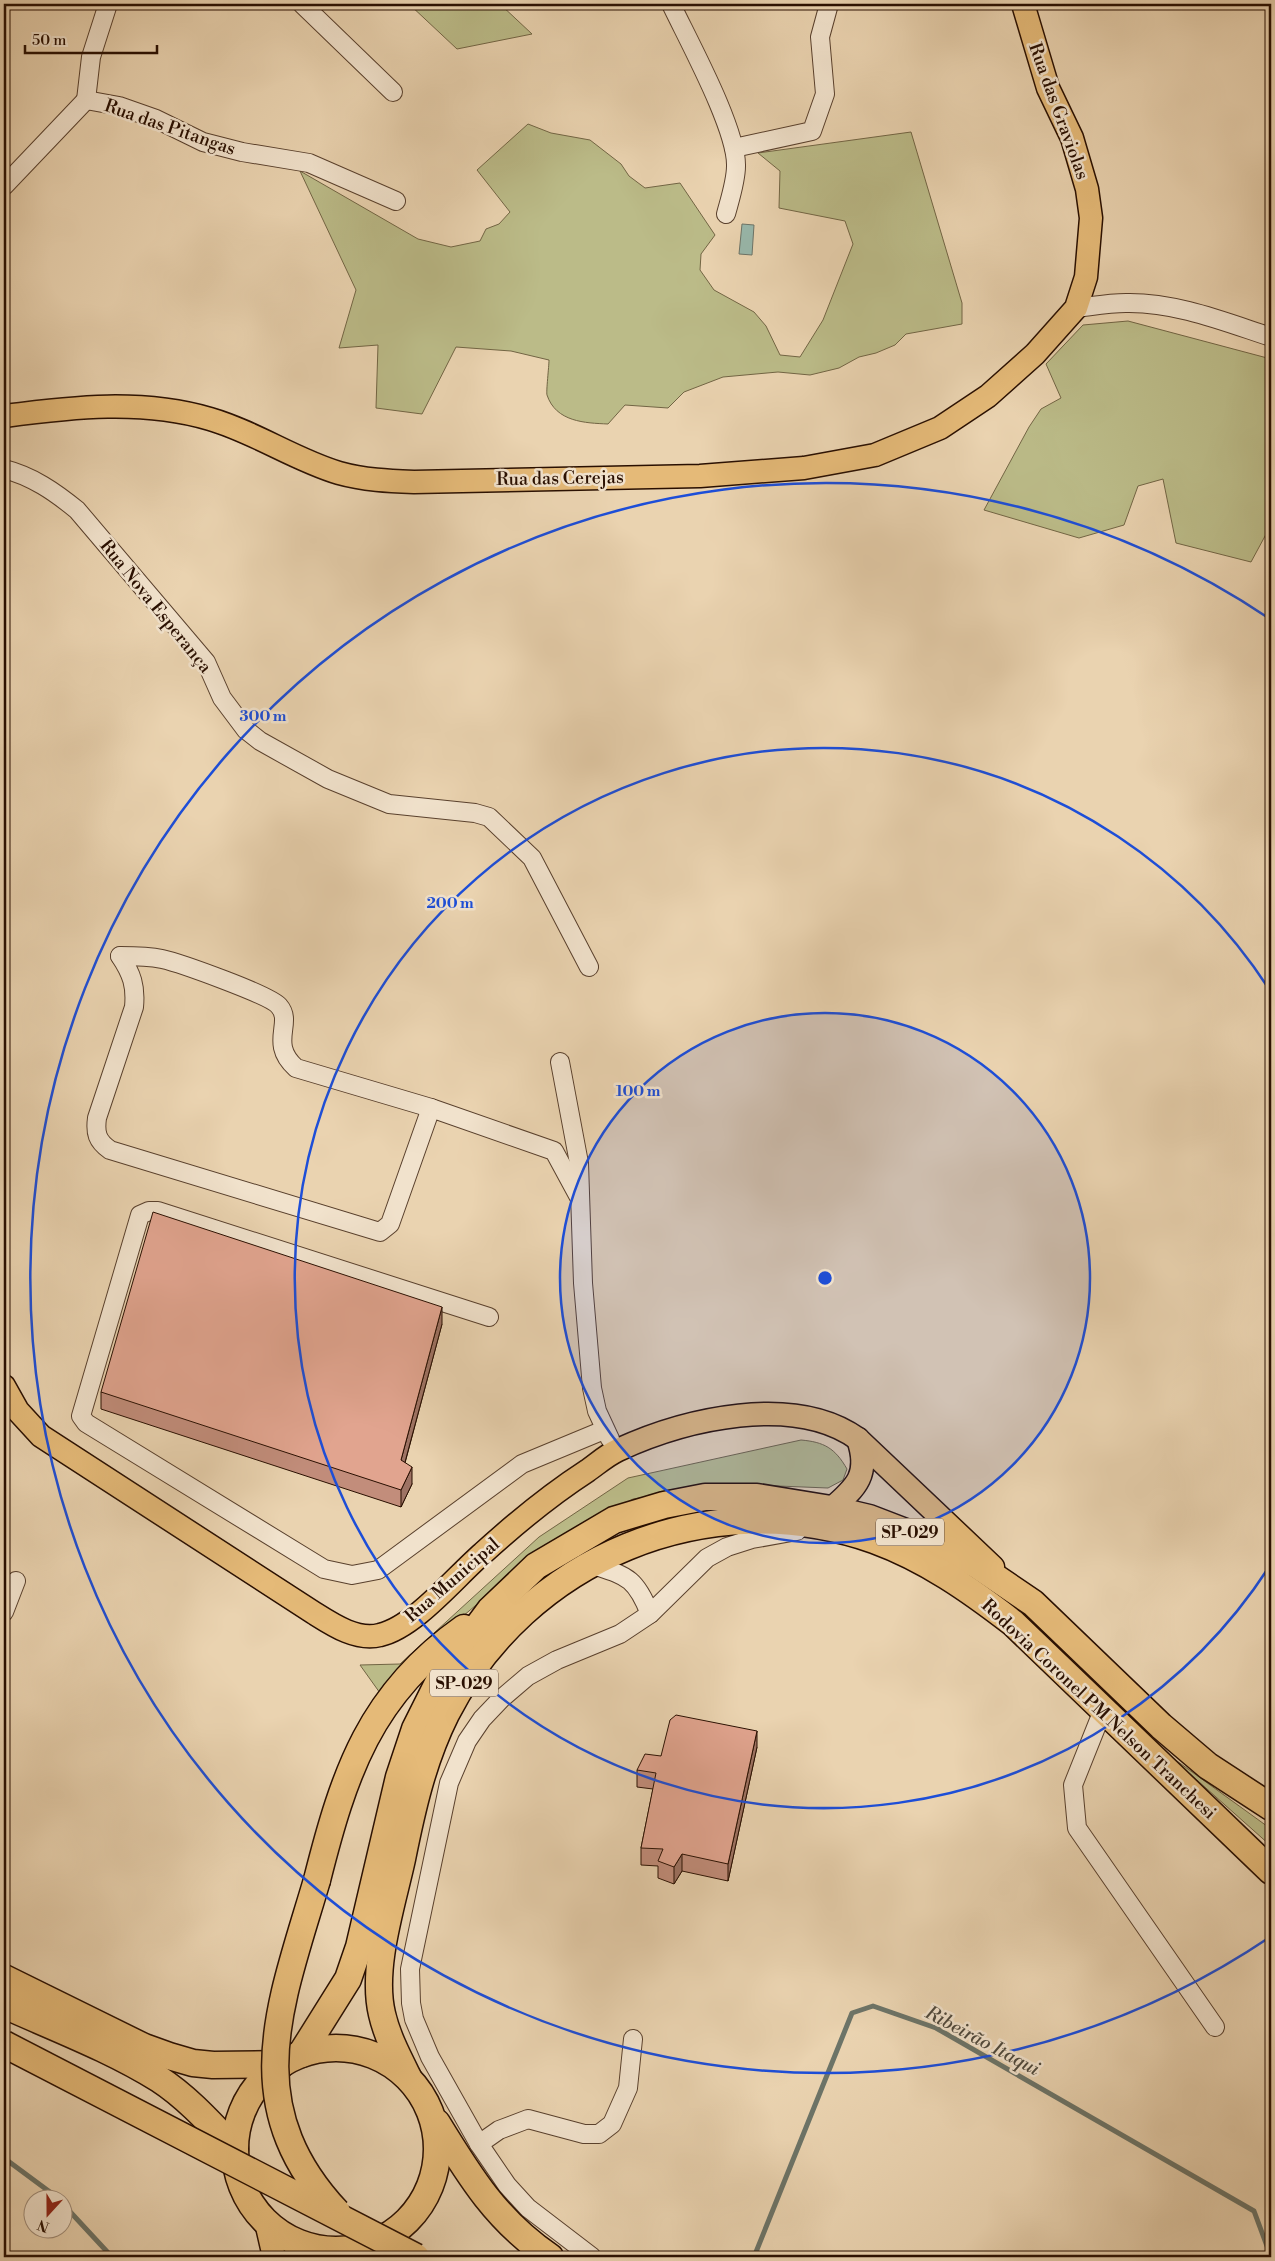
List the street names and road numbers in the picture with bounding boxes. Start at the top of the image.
street label: Rua das Graviolas [1023,40,1094,183]
street label: Rua das Pitangas [101,94,239,161]
street label: Rua das Cerejas [496,466,624,491]
street label: Rua Nova Esperança [95,535,217,679]
road number: SP-029 [876,1518,944,1545]
street label: Rua Municipal [400,1532,505,1628]
street label: Rodovia Coronel PM Nelson Tranchesi [976,1594,1221,1825]
road number: SP-029 [430,1670,498,1696]

